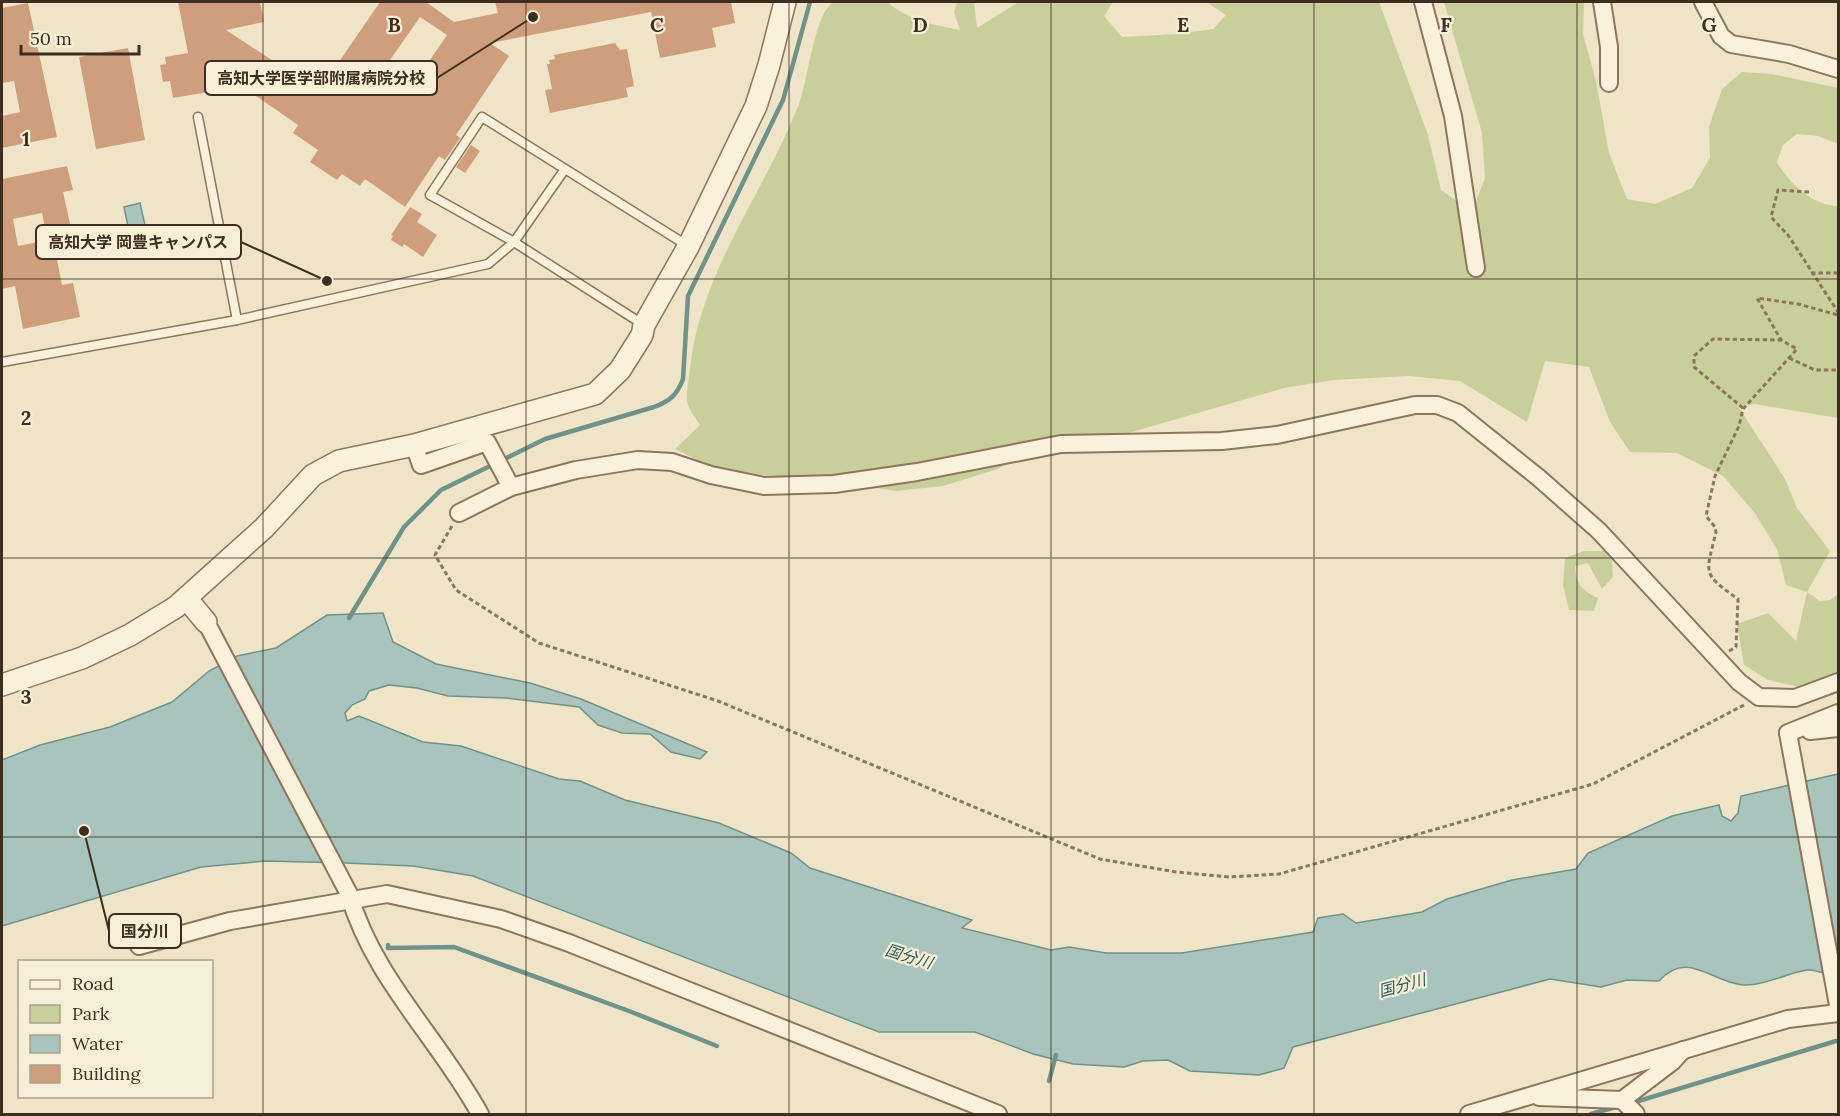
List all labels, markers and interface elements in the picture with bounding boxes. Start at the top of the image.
text: B [387,12,401,37]
text: C [650,12,664,37]
text: D [912,12,928,37]
text: E [1177,12,1189,37]
text: F [1440,12,1452,37]
text: G [1701,12,1717,37]
scale bar [21,18,140,56]
text: 50 m [30,27,72,50]
callout: 高知大学医学部附属病院分校 [205,61,437,95]
text: 高知大学医学部附属病院分校 [217,68,425,88]
text: 1 [22,126,30,151]
callout: 高知大学 岡豊キャンパス [36,225,241,259]
text: 高知大学 岡豊キャンパス [48,232,228,252]
text: 2 [21,405,31,430]
text: 3 [20,684,32,709]
callout: 国分川 [109,914,181,948]
text: 国分川 [121,921,169,941]
water label: 国分川 [883,939,937,973]
legend [18,960,213,1098]
water label: 国分川 [1376,969,1430,1001]
text: Road [72,972,114,995]
text: Park [72,1002,110,1025]
text: Water [72,1032,123,1055]
text: Building [72,1062,142,1085]

